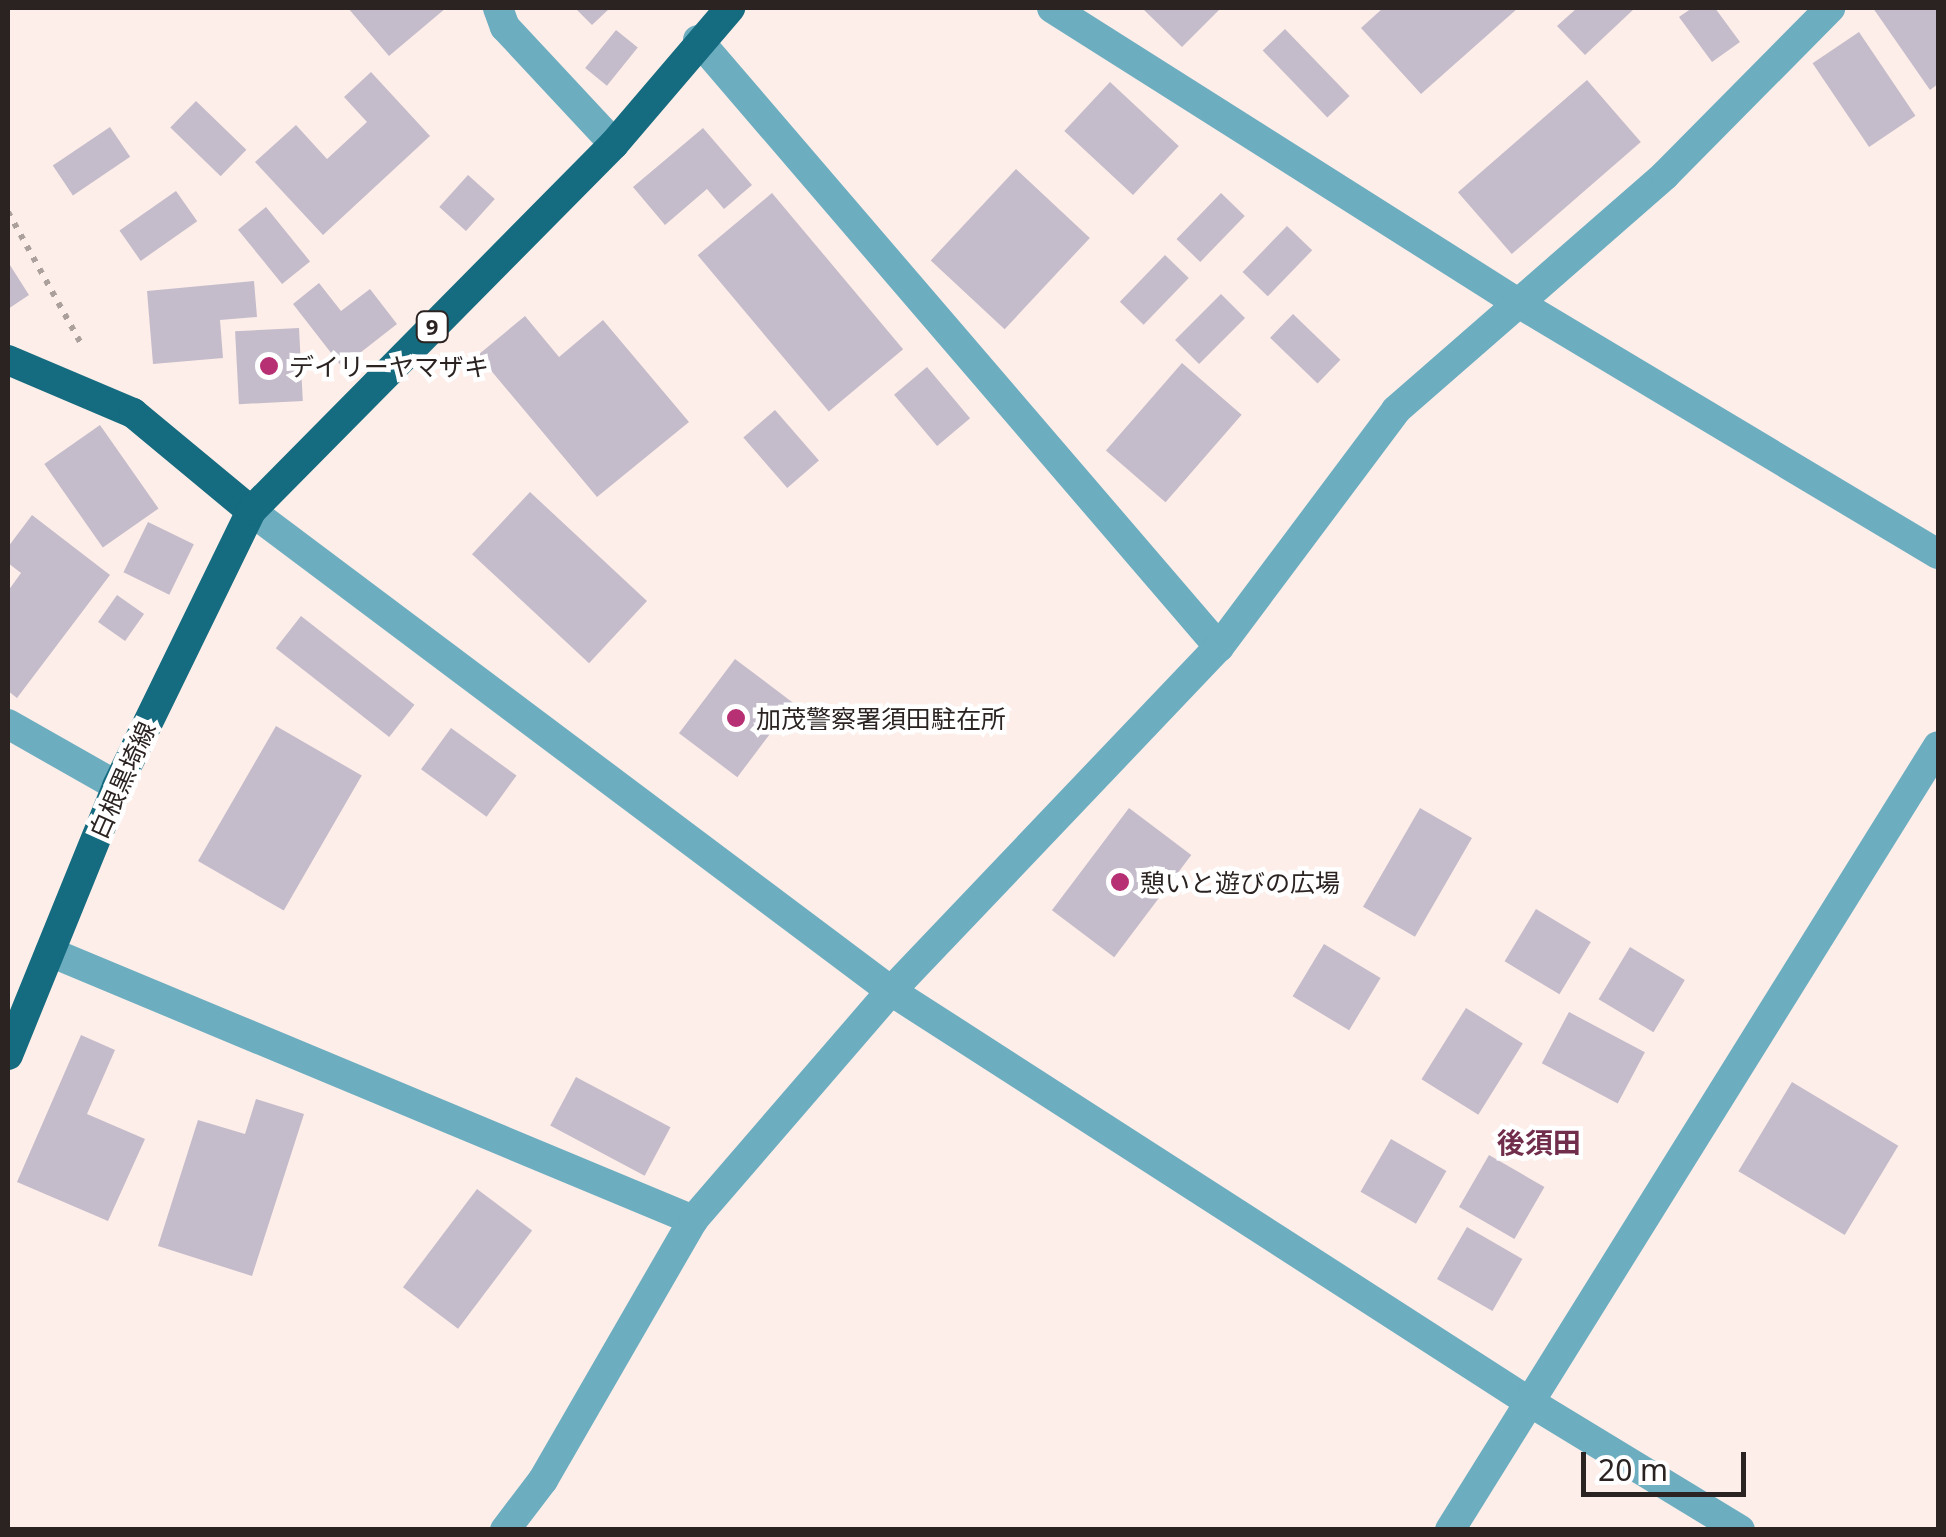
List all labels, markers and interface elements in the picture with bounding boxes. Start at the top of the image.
road number: 9 [414,310,450,344]
place label: デイリーヤマザキ [289,351,489,381]
marker: デイリーヤマザキ [258,355,280,377]
place label: 加茂警察署須田駐在所 [756,703,1006,733]
marker: 加茂警察署須田駐在所 [725,707,747,729]
street label: 白根黒埼線 [83,717,161,843]
place label: 憩いと遊びの広場 [1140,867,1340,897]
marker: 憩いと遊びの広場 [1109,871,1131,893]
district label: 後須田 [1497,1125,1581,1159]
scale bar [1586,1432,1751,1494]
text: 20 m [1598,1449,1668,1490]

